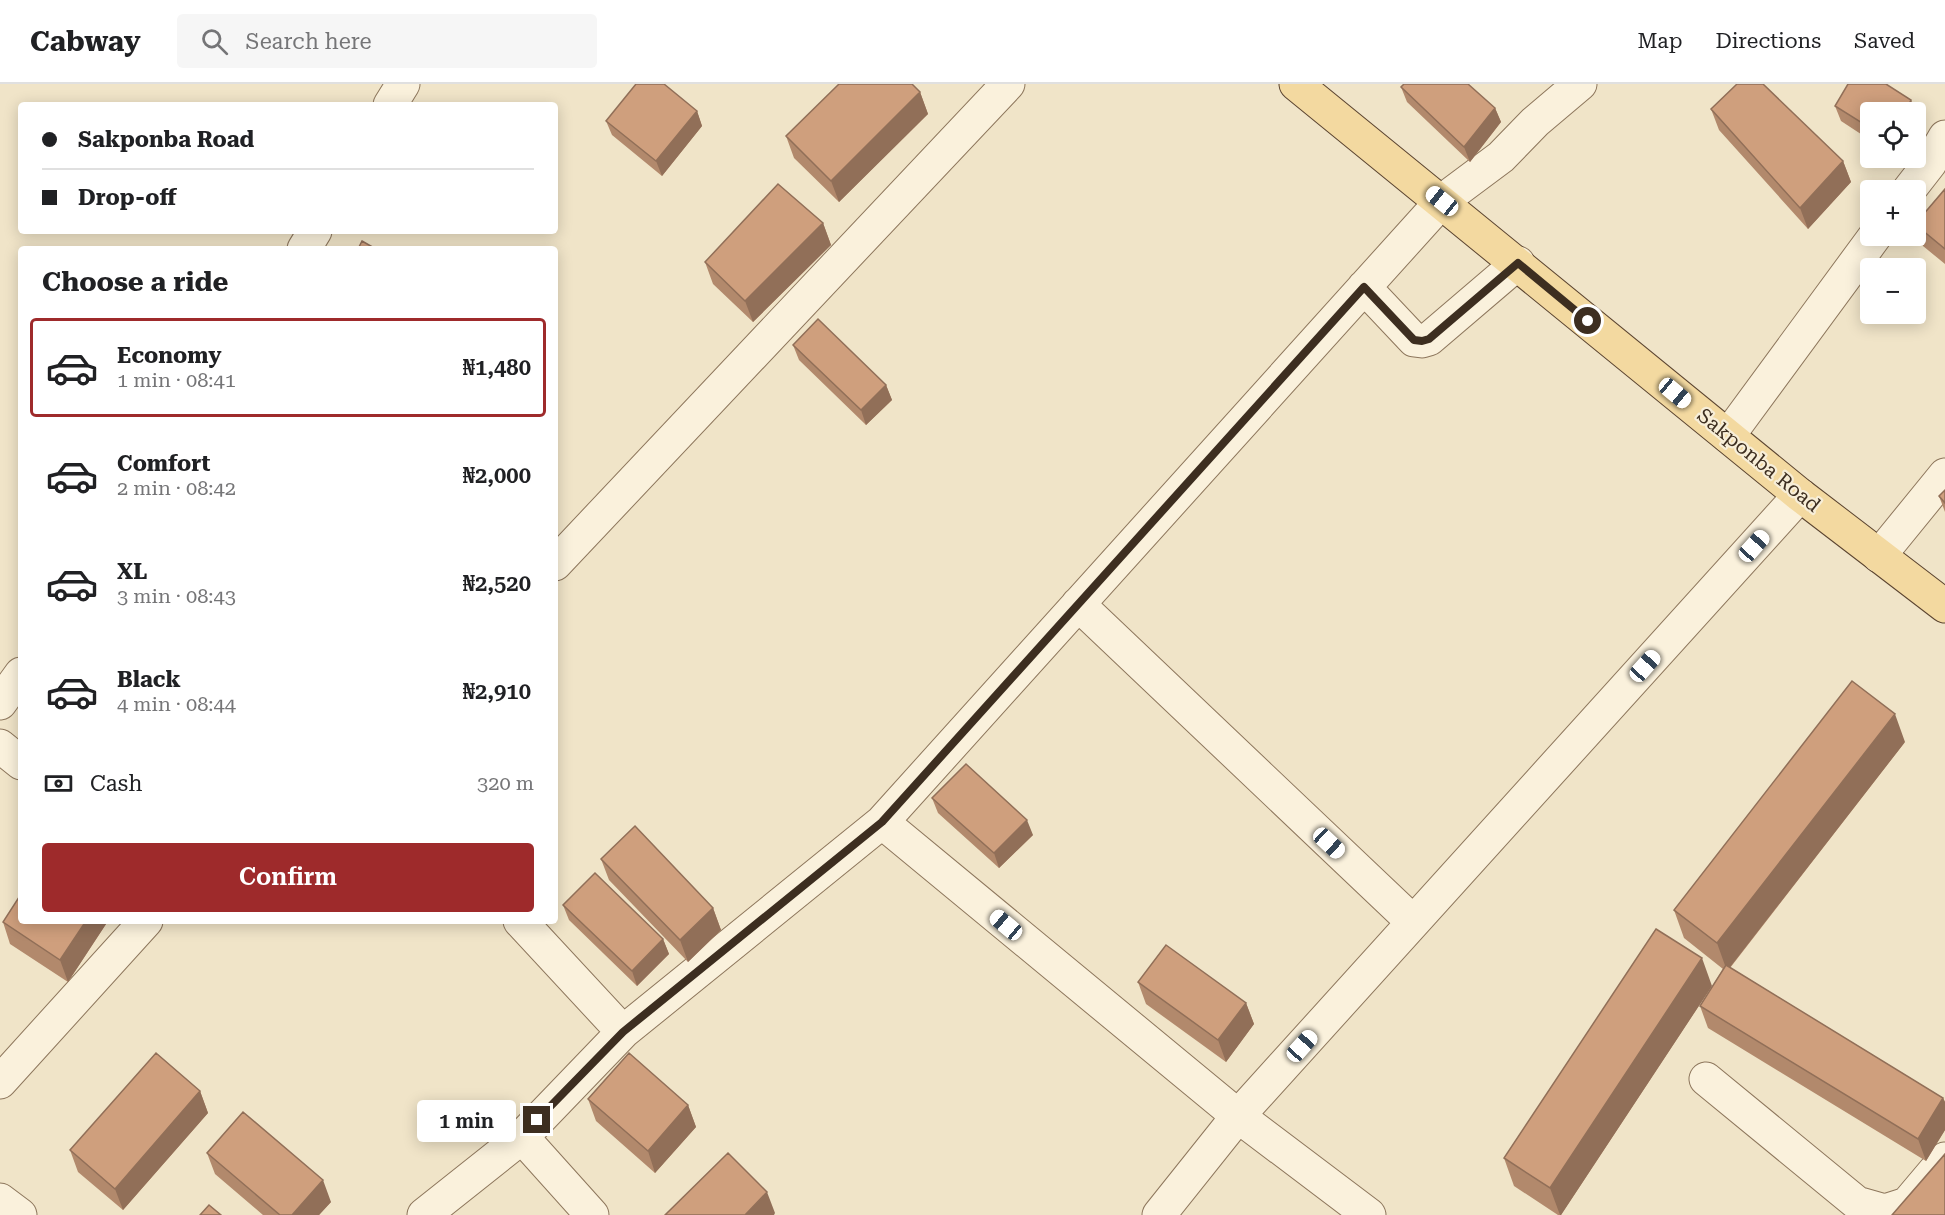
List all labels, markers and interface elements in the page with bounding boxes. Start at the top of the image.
search box [177,14,597,68]
text: Cabway [30,25,141,58]
icon: search [198,25,231,58]
text: Search here [246,29,372,54]
text: Map [1638,29,1682,53]
text: Directions [1715,29,1821,53]
text: Saved [1854,29,1915,53]
map controls [1860,102,1926,324]
button: locate [1860,102,1926,168]
text: Sakponba Road [78,127,254,152]
button: + [1860,180,1926,246]
car [1422,183,1462,219]
text: Drop-off [78,185,176,210]
button: − [1860,258,1926,324]
text: Choose a ride [42,266,228,298]
route start [1574,307,1601,334]
icon: car [45,341,99,395]
text: Economy [117,343,221,368]
text: ₦1,480 [463,355,531,380]
text: 1 min · 08:41 [117,368,236,392]
car [1655,375,1695,411]
street label: Sakponba Road [1693,403,1826,517]
icon: car [45,449,99,503]
text: Comfort [117,451,210,476]
text: ₦2,000 [463,463,531,488]
text: 2 min · 08:42 [117,476,236,500]
car [1735,527,1773,565]
icon: car [45,557,99,611]
text: XL [117,559,147,584]
text: ₦2,520 [463,571,531,596]
text: 3 min · 08:43 [117,584,236,608]
car [1626,647,1664,685]
icon: car [45,665,99,719]
text: Black [117,667,181,692]
text: ₦2,910 [463,679,531,704]
text: 4 min · 08:44 [117,692,236,716]
icon: cash [42,767,75,800]
text: Cash [90,771,142,796]
text: 320 m [477,771,534,795]
car [1310,824,1348,862]
button: Confirm [42,843,534,912]
car [986,907,1026,943]
car [1283,1027,1321,1065]
callout: 1 min [417,1099,516,1141]
route end [523,1106,550,1133]
text: 1 min [439,1109,494,1133]

